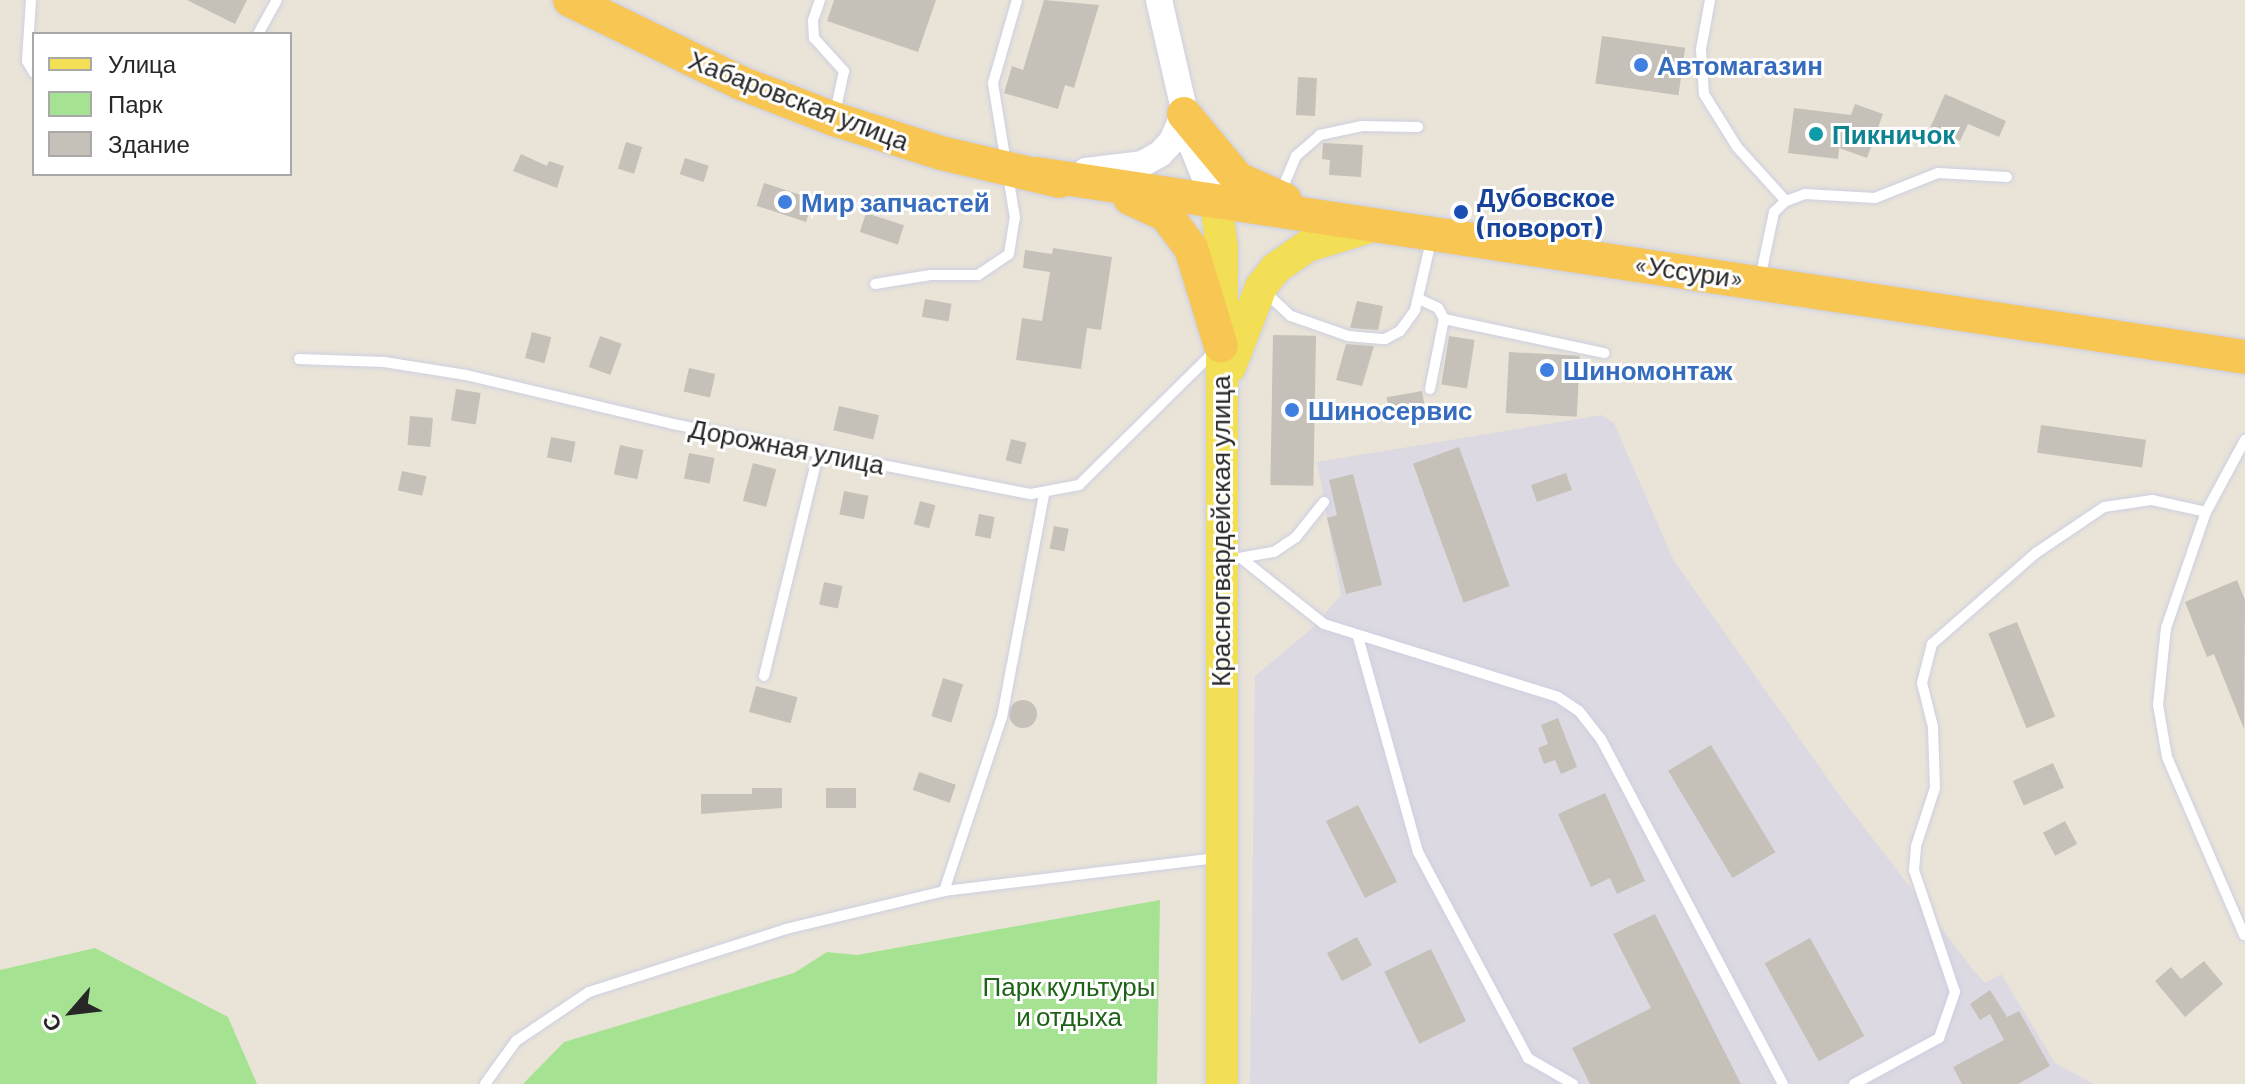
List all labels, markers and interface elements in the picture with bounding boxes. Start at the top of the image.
legend [32,32,292,176]
street label: Хабаровская улица [685,44,913,156]
text: Улица [108,49,176,78]
place label: Автомагазин [1657,49,1823,81]
marker: Автомагазин [1632,56,1650,74]
text: Парк [108,89,162,118]
place label: Пикничок [1832,118,1955,150]
marker: Пикничок [1807,125,1825,143]
text: Здание [108,129,190,158]
place label: Дубовское (поворот) [1477,181,1615,242]
place label: Мир запчастей [801,186,990,218]
marker: Мир запчастей [776,193,794,211]
marker: Дубовское (поворот) [1452,203,1470,221]
street label: «Уссури» [1632,248,1746,294]
place label: Шиномонтаж [1563,354,1732,386]
marker: Шиномонтаж [1538,361,1556,379]
street label: Красногвардейская улица [1204,375,1236,687]
place label: Шиносервис [1308,394,1473,426]
marker: Шиносервис [1283,401,1301,419]
street label: Дорожная улица [687,412,887,480]
park label: Парк культуры и отдыха [982,970,1156,1032]
north arrow [32,972,112,1052]
text: С [36,1010,66,1036]

